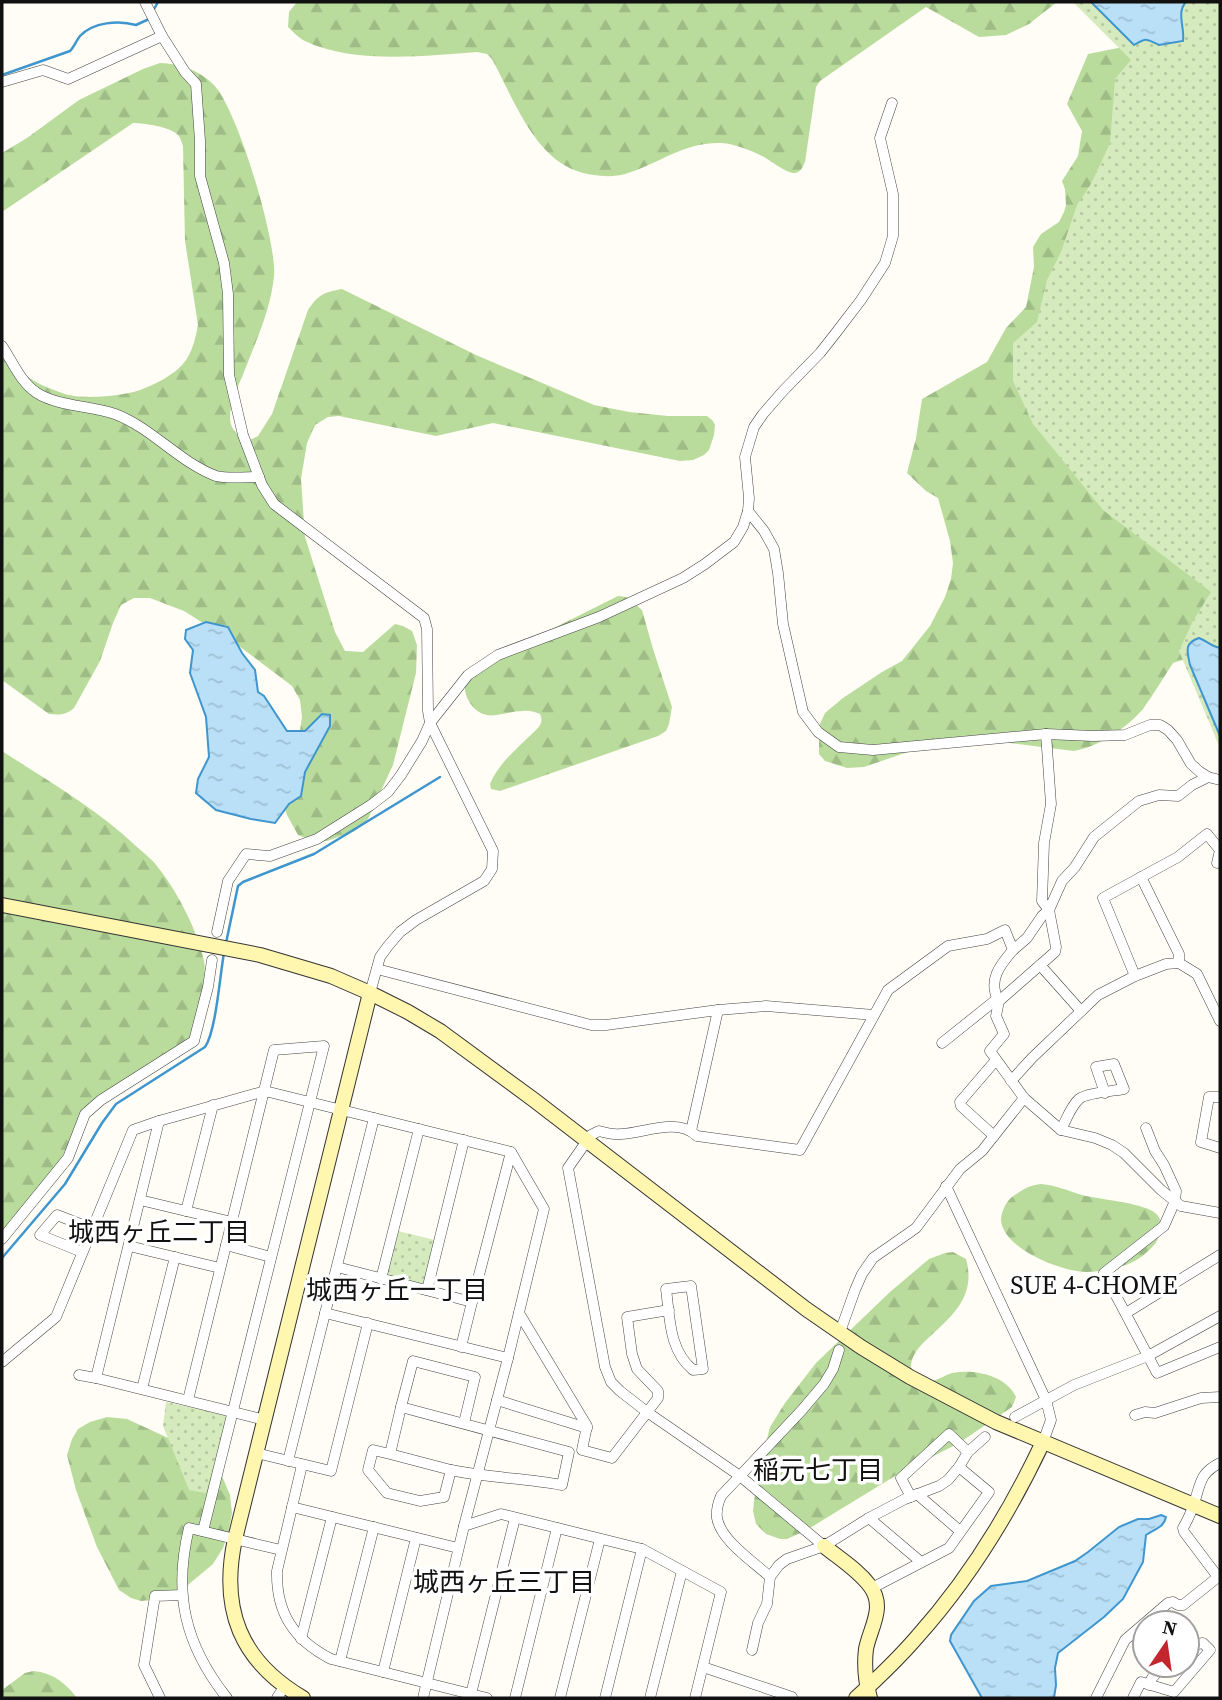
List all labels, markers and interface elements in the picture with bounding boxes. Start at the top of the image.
district label: 城西ヶ丘二丁目 [68,1214,250,1250]
district label: SUE 4-CHOME [1010,1267,1178,1303]
district label: 城西ヶ丘一丁目 [306,1272,488,1308]
district label: 稲元七丁目 [753,1452,883,1488]
district label: 城西ヶ丘三丁目 [413,1564,595,1600]
north arrow [1131,1609,1201,1679]
text: N [1160,1613,1180,1642]

